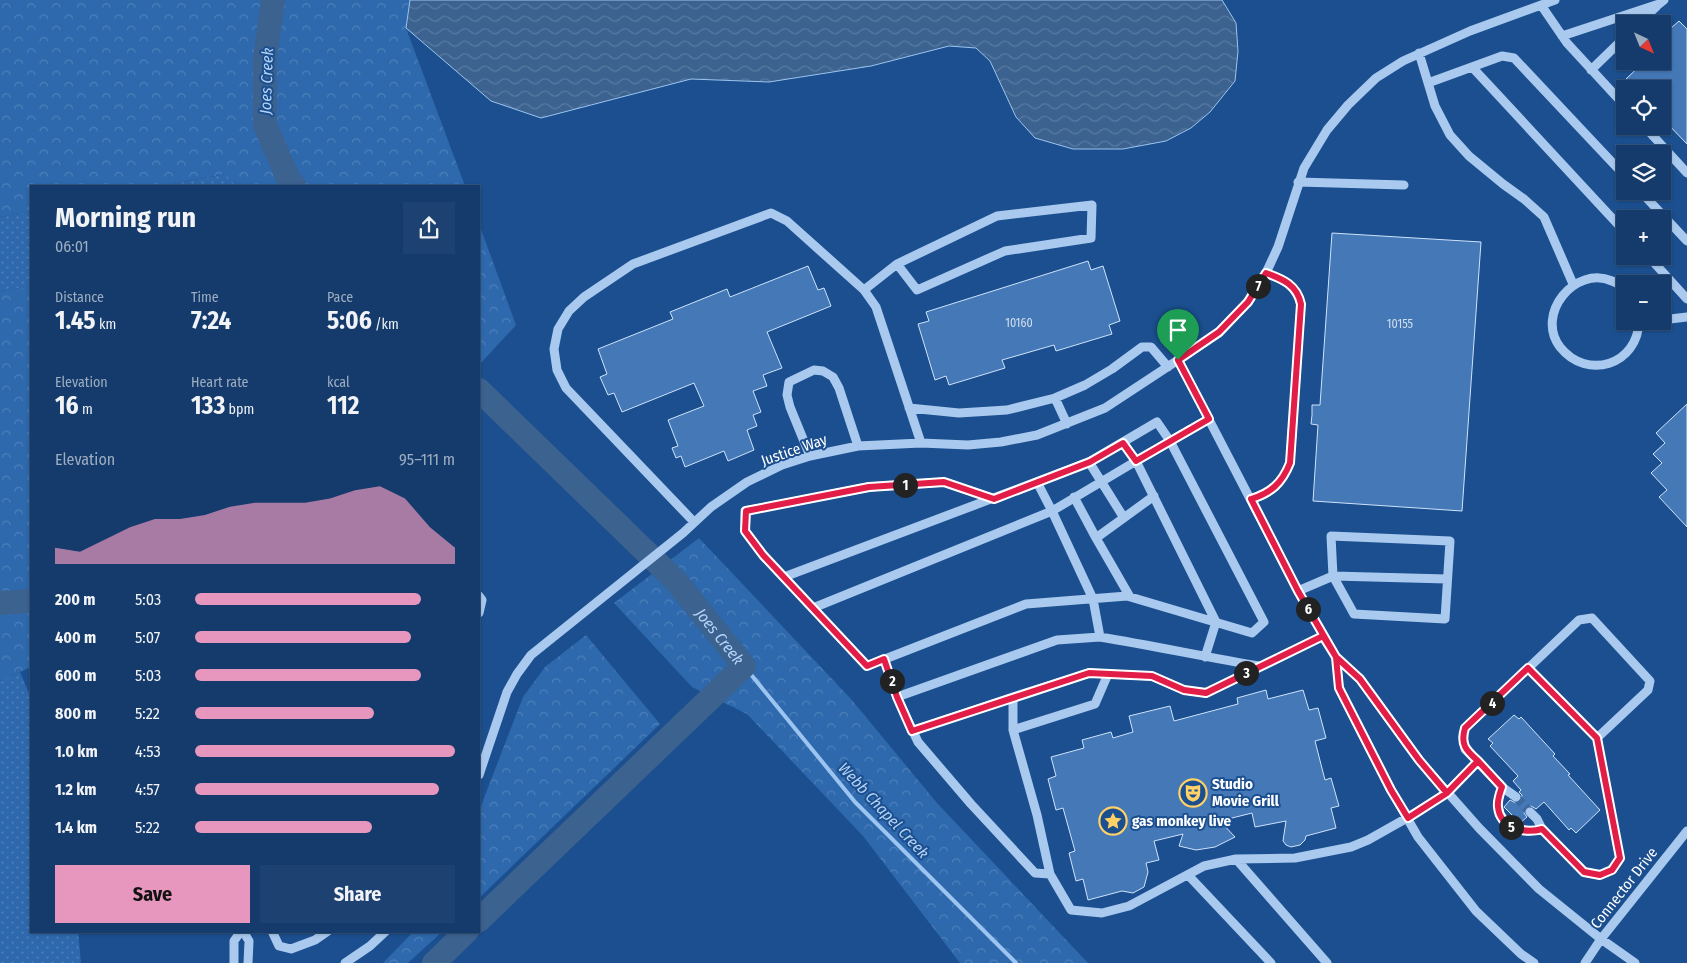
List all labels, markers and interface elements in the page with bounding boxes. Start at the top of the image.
north arrow [1616,15,1671,70]
map controls [1616,15,1671,330]
water label: Joes Creek [256,47,277,116]
button: locate [1616,80,1671,135]
button: layers [1616,145,1671,200]
text: Morning run [55,201,196,234]
button: share [403,202,455,254]
button: + [1616,210,1671,265]
text: 06:01 [55,237,89,256]
pin: 7 [1246,274,1270,298]
button: − [1616,275,1671,330]
text: 7 [1256,278,1261,295]
text: Distance [55,289,104,306]
text: Time [191,289,219,306]
text: Pace [327,289,353,306]
text: 1.45 [55,306,96,336]
text: 7:24 [191,306,231,336]
text: 5:06 [327,306,372,336]
pin [1157,309,1199,360]
text: km [96,316,116,333]
text: /km [372,316,399,333]
house number: 10160 [1005,316,1033,330]
icon: arrive [1164,316,1192,344]
house number: 10155 [1387,317,1414,331]
text: Elevation [55,374,108,391]
text: Heart rate [191,374,248,391]
text: kcal [327,374,350,391]
text: 16 [55,391,79,421]
text: 133 [191,391,225,421]
text: 112 [327,391,359,421]
text: m [79,401,93,418]
text: bpm [225,401,254,418]
street label: Justice Way [759,430,830,470]
text: Elevation [55,450,115,469]
text: 95–111 m [399,450,455,469]
pin: 1 [892,472,918,498]
text: 1 [903,477,908,494]
text: 200 m [55,590,95,609]
text: 5:03 [135,590,161,609]
pin: 6 [1296,596,1320,622]
text: 6 [1305,601,1312,618]
water label: Joes Creek [691,604,748,669]
text: 400 m [55,628,96,647]
text: 5:07 [135,628,160,647]
pin: 3 [1234,660,1258,686]
text: 3 [1243,665,1250,682]
text: 600 m [55,666,96,685]
text: 5:03 [135,666,161,685]
pin: 2 [880,668,904,694]
text: 2 [889,673,896,690]
pin: 4 [1480,690,1504,716]
text: 4 [1489,695,1496,712]
text: 800 m [55,704,96,723]
text: 5:22 [135,704,160,723]
text: 1.0 km [55,742,98,761]
text: 4:53 [135,742,161,761]
water label: Webb Chapel Creek [834,758,933,862]
place label: Studio Movie Grill [1212,775,1280,810]
theatre icon: Studio Movie Grill [1178,778,1208,808]
text: 1.2 km [55,780,97,799]
text: 4:57 [135,780,160,799]
place icon: gas monkey live [1098,806,1128,836]
place label: gas monkey live [1132,812,1232,830]
pin: 5 [1498,814,1524,840]
text: 1.4 km [55,818,97,837]
text: 5:22 [135,818,160,837]
text: 5 [1508,819,1515,836]
street label: Connector Drive [1587,844,1661,932]
button: Save [55,865,250,923]
button: Share [260,865,455,923]

